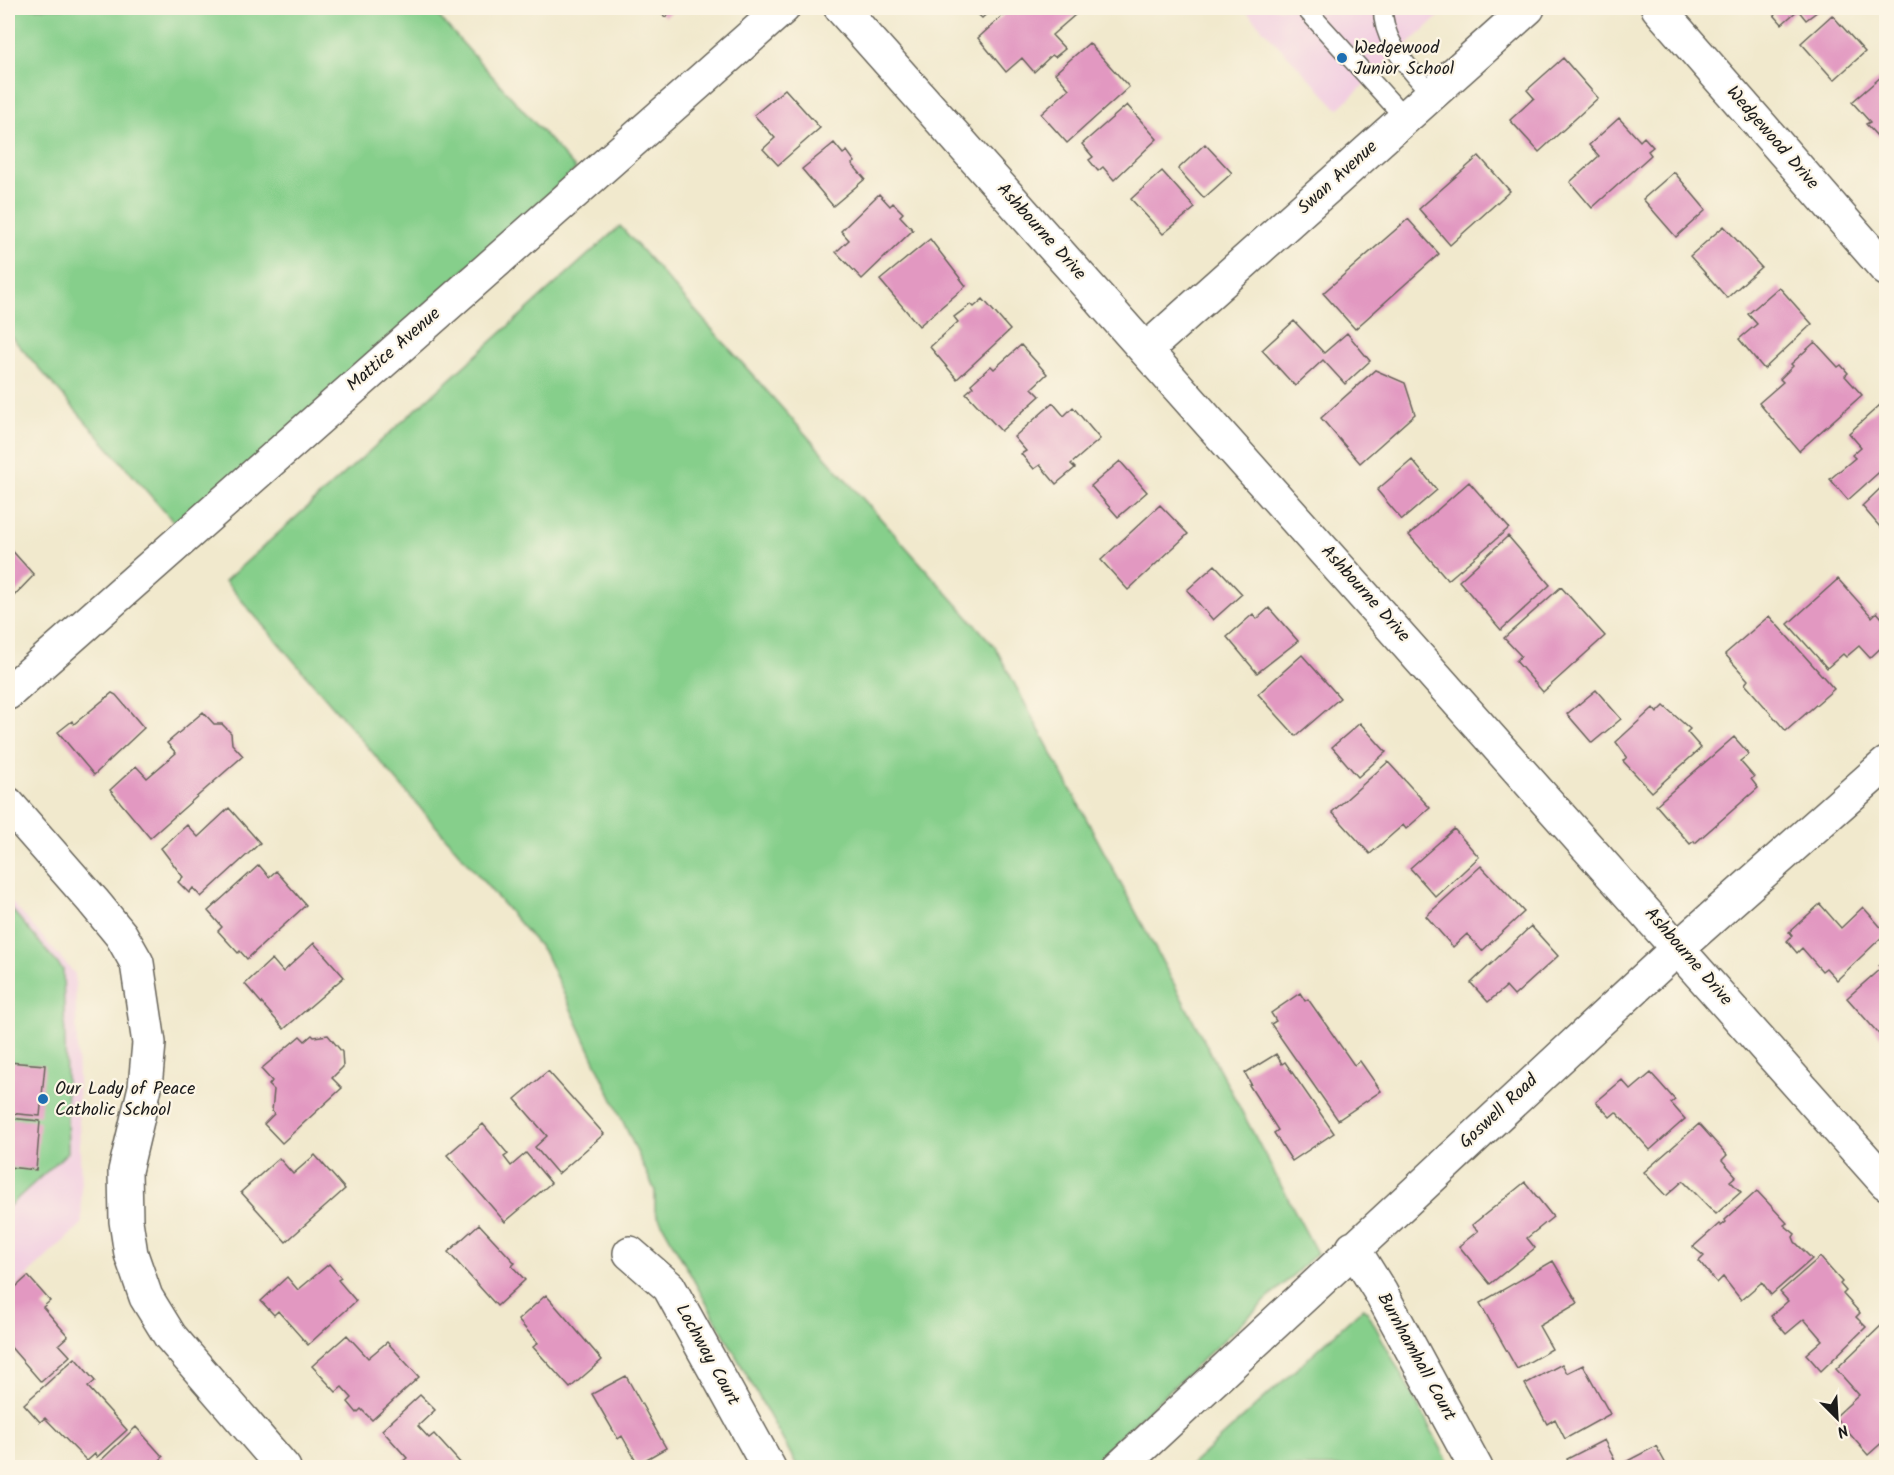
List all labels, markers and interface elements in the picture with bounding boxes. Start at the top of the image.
place label: Wedgewood Junior School [1354,34,1455,84]
marker: Wedgewood Junior School [1335,51,1349,65]
street label: Wedgewood Drive [1718,79,1826,197]
street label: Swan Avenue [1291,134,1385,222]
street label: Ashbourne Drive [989,177,1093,287]
street label: Mattice Avenue [340,301,448,399]
street label: Ashbourne Drive [1313,539,1417,649]
street label: Ashbourne Drive [1637,901,1739,1013]
street label: Goswell Road [1453,1067,1546,1156]
place label: Our Lady of Peace Catholic School [55,1075,195,1125]
marker: Our Lady of Peace Catholic School [36,1092,50,1106]
street label: Burnhamhall Court [1369,1288,1464,1427]
street label: Lochway Court [667,1299,747,1412]
north arrow [1807,1388,1867,1448]
text: N [1833,1417,1852,1444]

